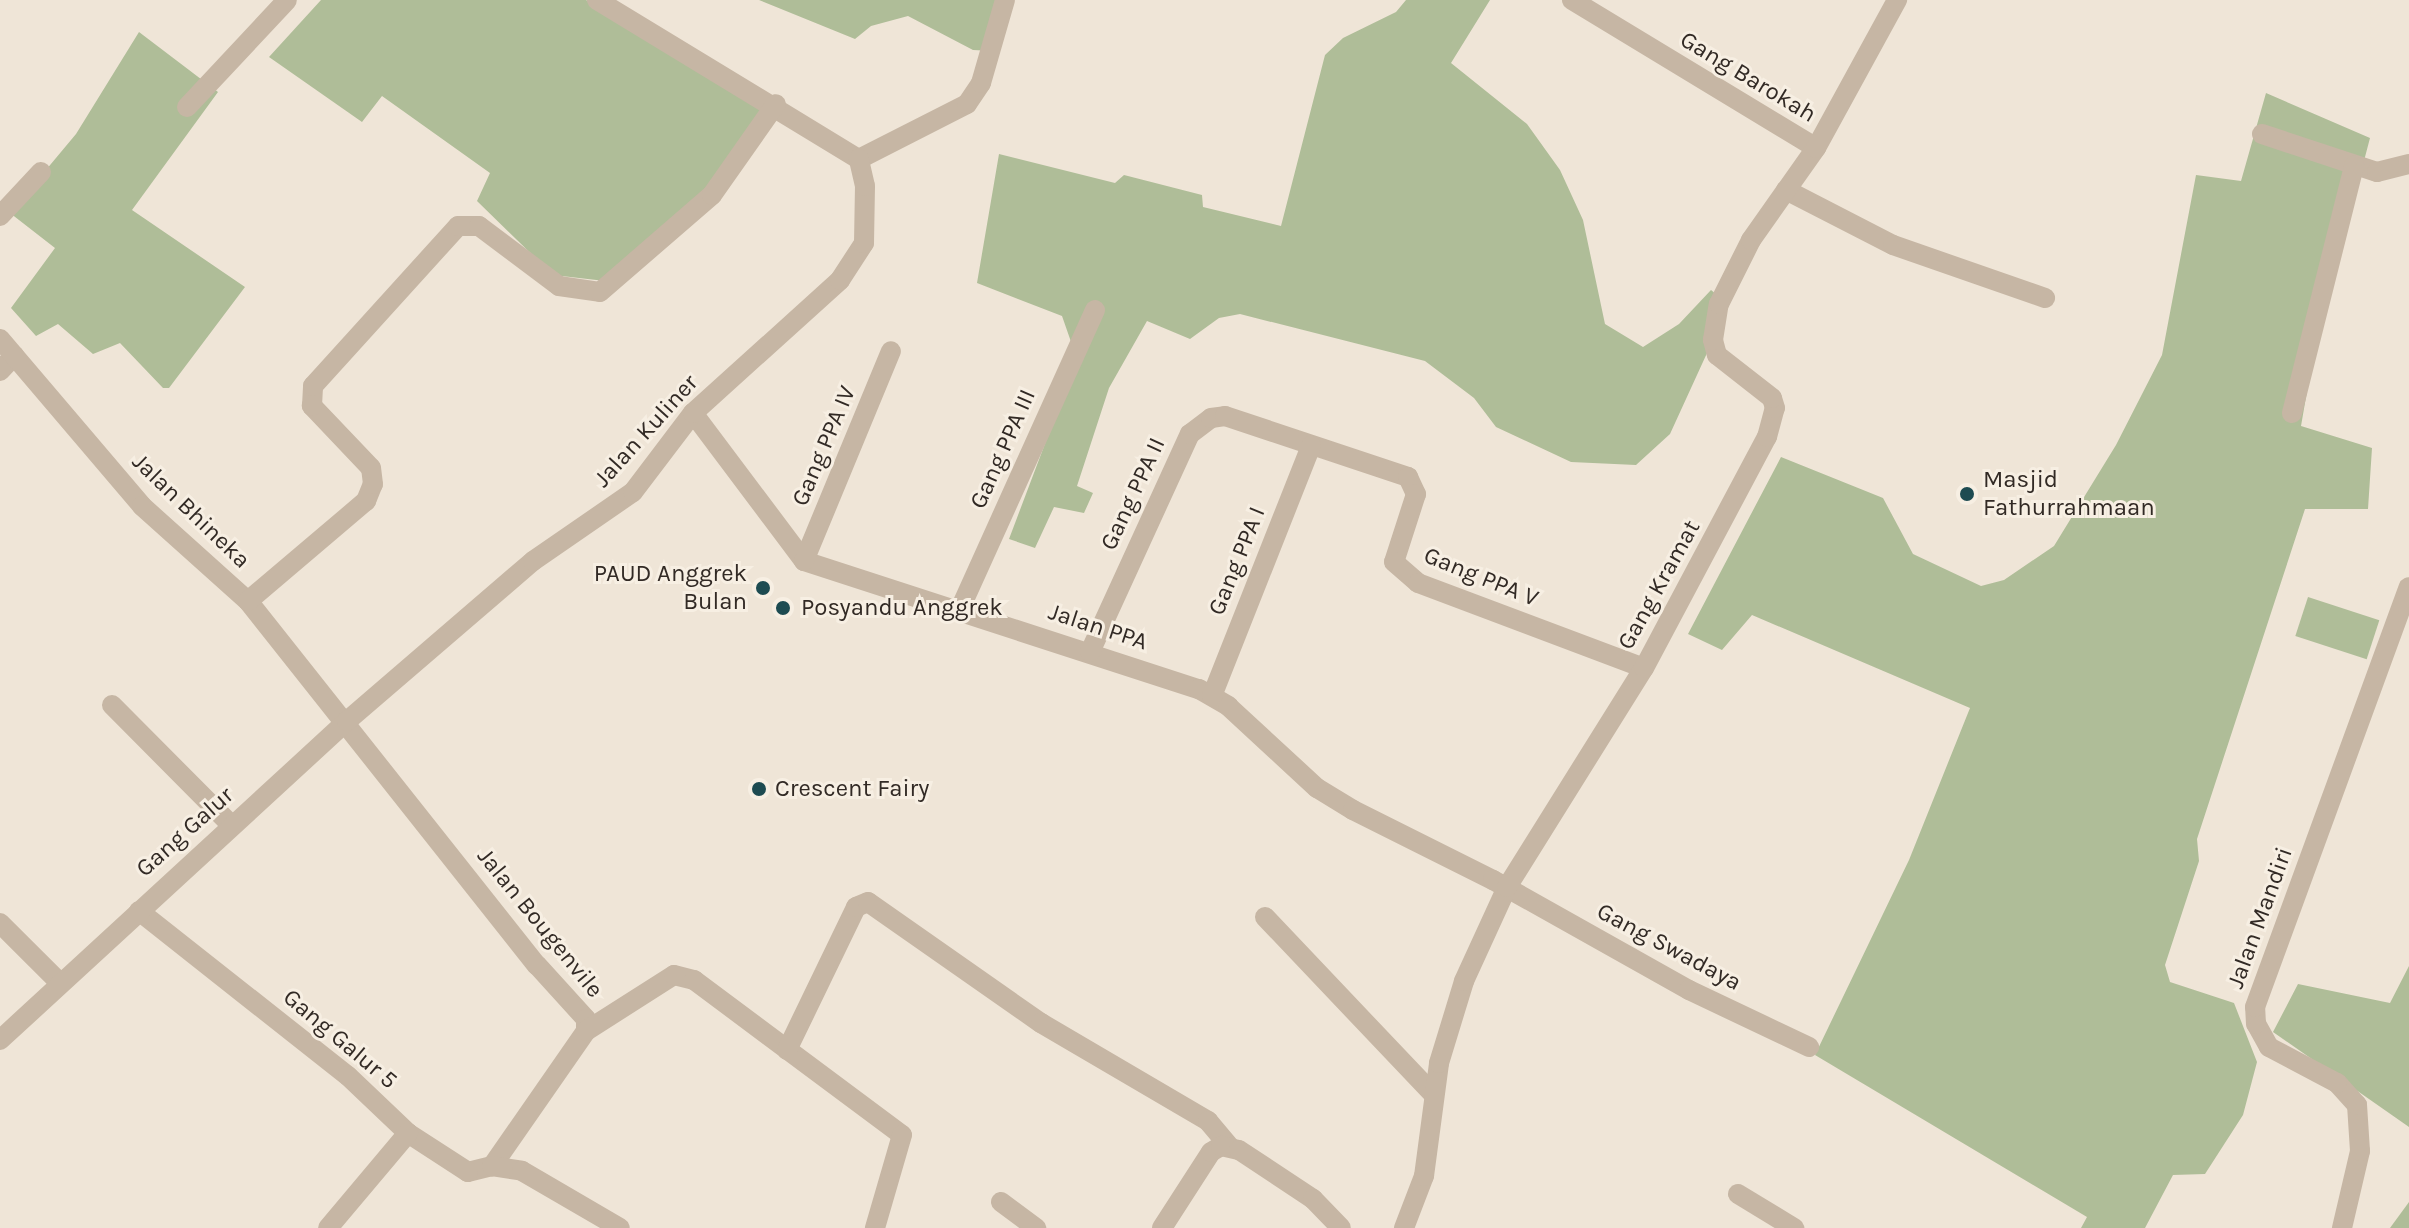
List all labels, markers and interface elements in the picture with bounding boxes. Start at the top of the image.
street label: Gang Barokah [1675,25,1821,129]
street label: Jalan Kuliner [588,369,704,493]
street label: Gang PPA IV [786,382,862,510]
street label: Gang PPA III [964,385,1042,513]
street label: Gang PPA II [1094,433,1172,555]
street label: Jalan Bhineka [126,447,256,575]
place label: Masjid Fathurrahmaan [1983,466,2155,522]
marker: Masjid Fathurrahmaan [1958,485,1976,503]
street label: Gang PPA I [1202,503,1272,619]
street label: Gang Kramat [1612,515,1706,655]
street label: Gang PPA V [1420,541,1542,613]
place label: PAUD Anggrek Bulan [594,560,747,616]
marker: PAUD Anggrek Bulan [754,579,772,597]
place label: Posyandu Anggrek [801,594,1003,622]
marker: Posyandu Anggrek [772,597,794,619]
street label: Jalan PPA [1045,597,1151,657]
place label: Crescent Fairy [775,775,929,803]
marker: Crescent Fairy [750,780,768,798]
street label: Gang Galur [130,781,240,883]
street label: Jalan Bougenvile [471,842,609,1004]
street label: Jalan Mandiri [2221,843,2299,993]
street label: Gang Swadaya [1592,897,1746,997]
street label: Gang Galur 5 [277,983,403,1095]

